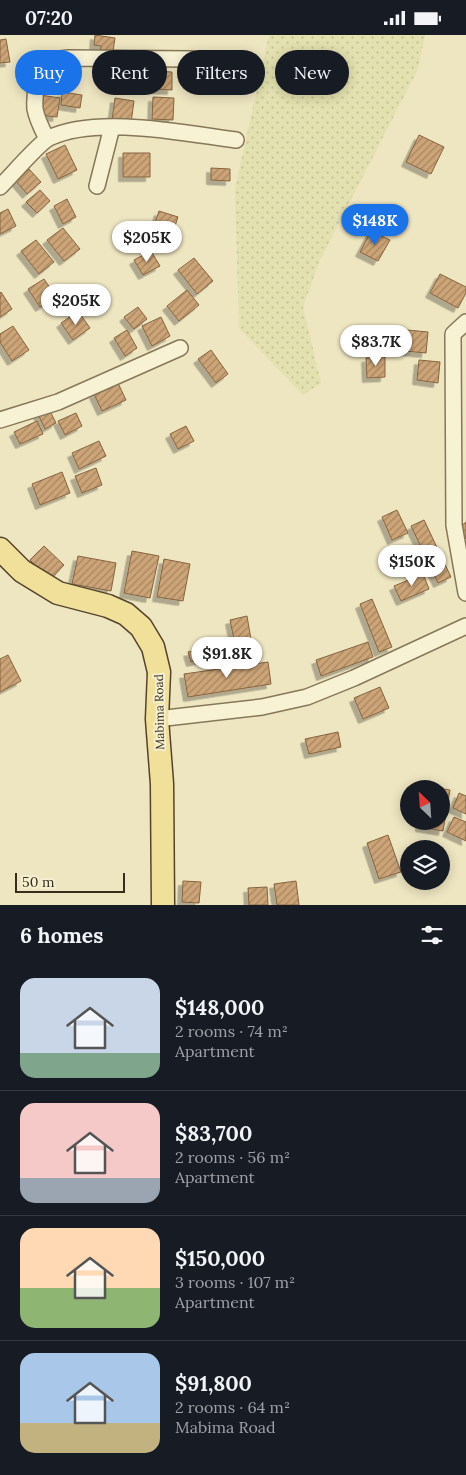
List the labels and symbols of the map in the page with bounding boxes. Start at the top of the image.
pin: $148K [340,203,410,246]
pin: $205K [112,221,182,263]
pin: $205K [41,283,111,326]
pin: $83.7K [335,325,417,367]
pin: $150K [377,545,447,587]
pin: $91.8K [186,637,268,679]
street label: Mabima Road [151,674,167,750]
north arrow [400,780,450,830]
scale bar [15,870,125,893]

